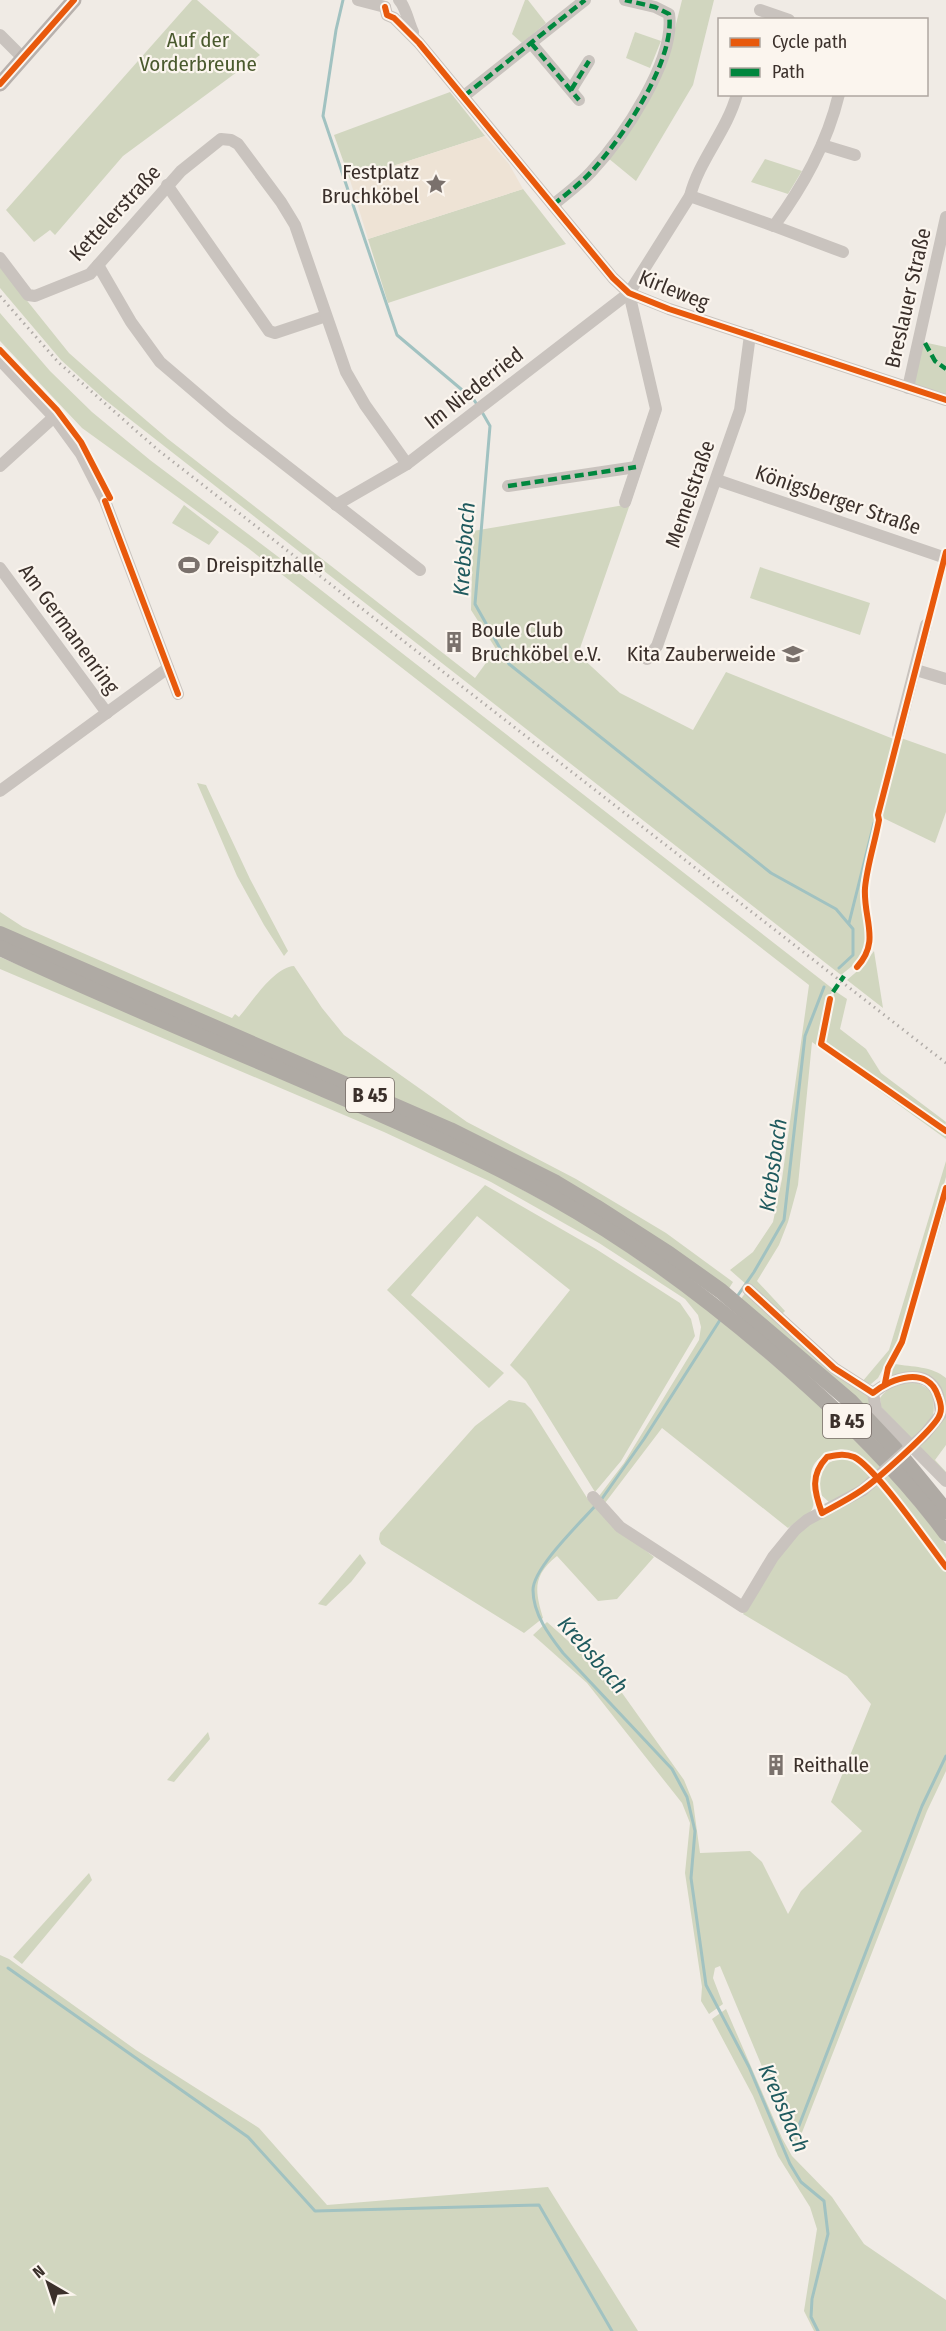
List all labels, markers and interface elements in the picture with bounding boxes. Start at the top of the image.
legend [718,18,928,96]
park label: Auf der Vorderbreune [139,27,257,77]
text: Cycle path [772,31,847,53]
text: Path [772,61,805,83]
street label: Kettelerstraße [64,159,166,267]
place label: Festplatz Bruchköbel [321,159,419,209]
place icon: Festplatz Bruchköbel [424,172,448,196]
street label: Breslauer Straße [879,226,937,370]
street label: Kirleweg [635,264,713,316]
street label: Im Niederried [419,341,529,435]
street label: Memelstraße [660,437,720,551]
street label: Königsberger Straße [752,459,924,541]
water label: Krebsbach [447,501,481,597]
place label: Dreispitzhalle [206,552,324,578]
sports icon: Dreispitzhalle [177,553,201,577]
street label: Am Germanenring [13,559,125,699]
place label: Boule Club Bruchköbel e.V. [471,617,601,667]
building icon: Boule Club Bruchköbel e.V. [442,630,466,654]
place label: Kita Zauberweide [627,641,776,667]
school or university icon: Kita Zauberweide [781,642,805,666]
road number: B 45 [346,1078,394,1112]
water label: Krebsbach [753,1117,793,1213]
road number: B 45 [823,1404,871,1438]
water label: Krebsbach [552,1611,634,1699]
place label: Reithalle [793,1752,869,1778]
building icon: Reithalle [764,1753,788,1777]
water label: Krebsbach [753,2060,815,2156]
north arrow [18,2253,78,2313]
text: N [29,2261,49,2282]

